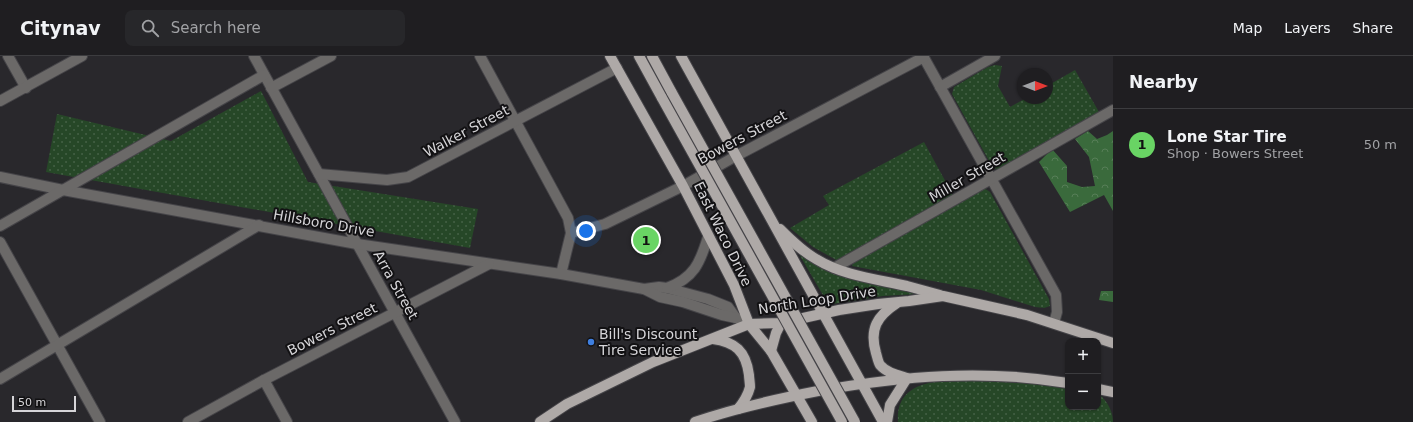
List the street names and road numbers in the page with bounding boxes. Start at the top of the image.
street label: Walker Street [421,102,512,160]
street label: Bowers Street [695,107,790,167]
street label: Miller Street [926,149,1008,205]
street label: East Waco Drive [691,179,755,289]
street label: Hillsboro Drive [272,206,376,240]
street label: Arra Street [370,248,422,323]
street label: North Loop Drive [757,283,877,317]
street label: Bowers Street [285,299,380,358]

